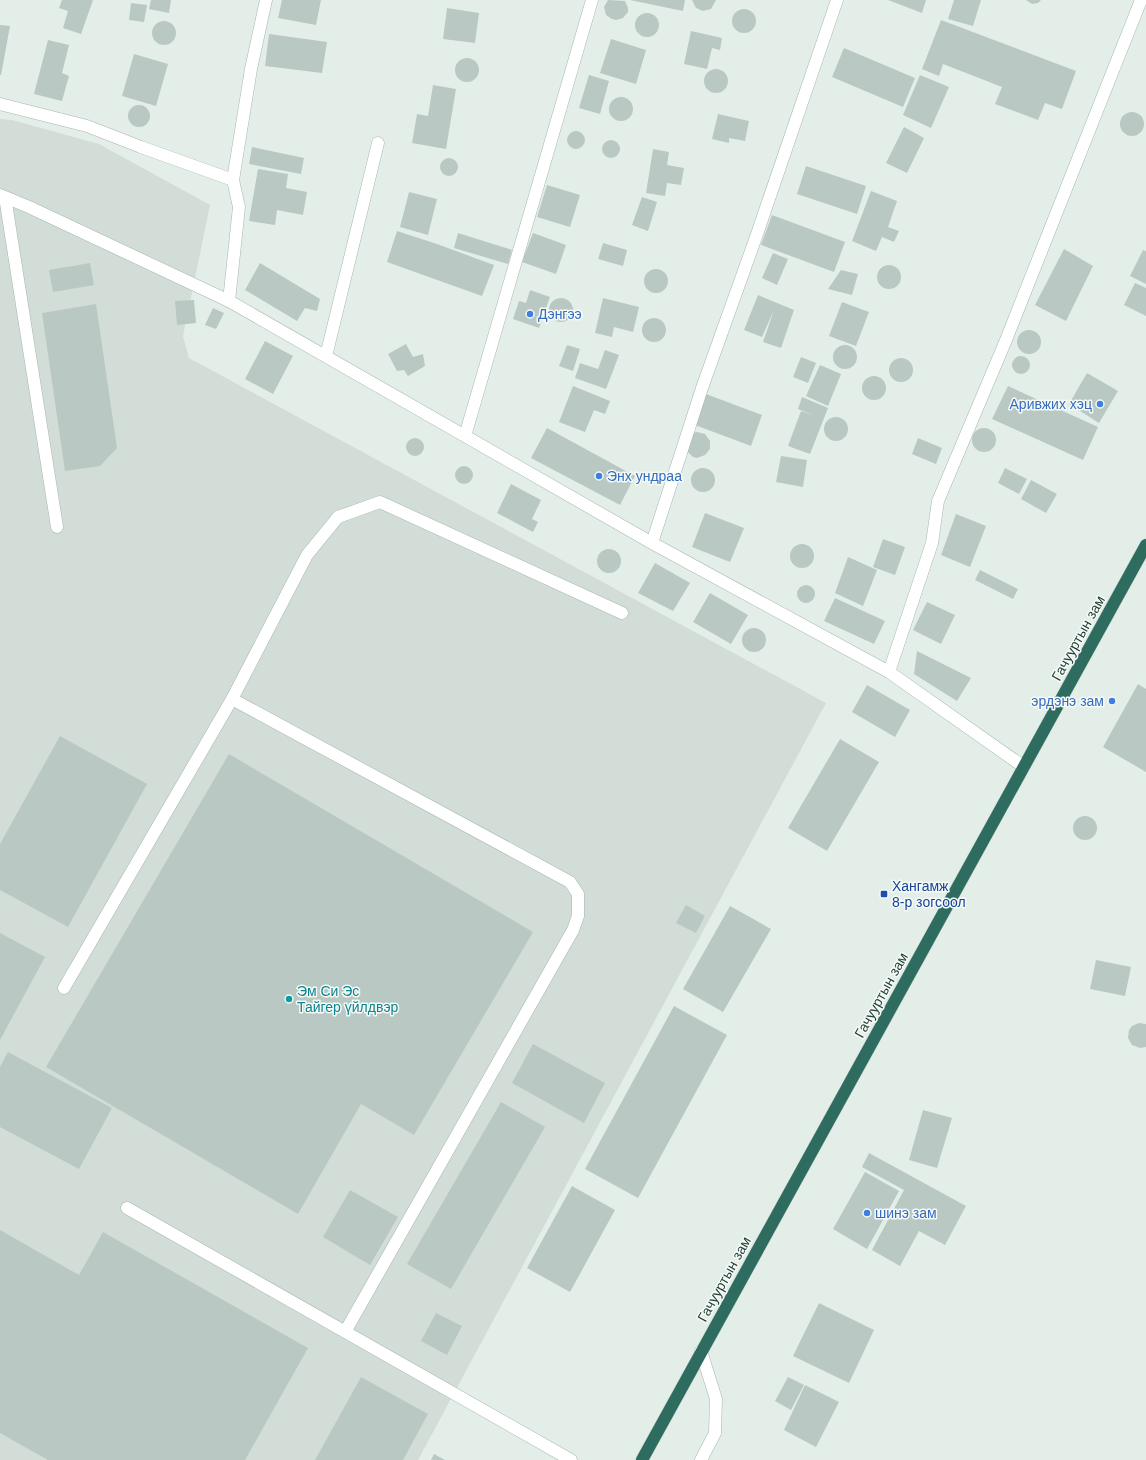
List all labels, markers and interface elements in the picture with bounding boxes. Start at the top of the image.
place label: Дэнгээ [538,306,582,322]
marker: Дэнгээ [525,309,535,319]
place label: Аривжих хэц [1010,396,1092,412]
marker: Аривжих хэц [1095,399,1105,409]
place label: Энх ундраа [607,468,682,484]
marker: Энх ундраа [594,471,604,481]
street label: Гачууртын зам [1048,593,1108,683]
place label: эрдэнэ зам [1031,693,1104,709]
marker: эрдэнэ зам [1107,696,1117,706]
place label: Хангамж 8-р зогсоол [892,878,966,910]
marker: Хангамж 8-р зогсоол [879,889,889,899]
street label: Гачууртын зам [851,950,911,1040]
place label: Эм Си Эс Тайгер үйлдвэр [297,983,399,1015]
marker: Эм Си Эс Тайгер үйлдвэр [284,994,294,1004]
place label: шинэ зам [875,1205,937,1221]
marker: шинэ зам [862,1208,872,1218]
street label: Гачууртын зам [694,1234,754,1324]

